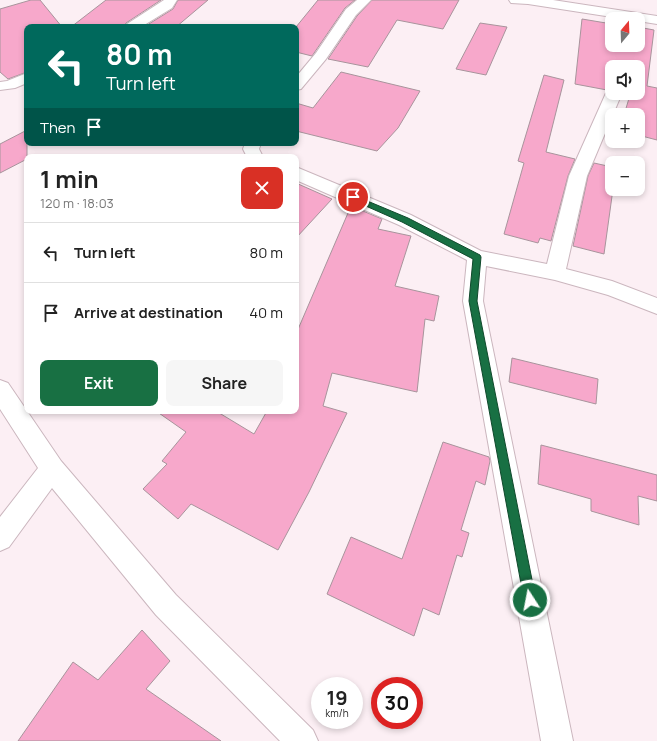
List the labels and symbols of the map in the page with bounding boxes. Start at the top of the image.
north arrow [605,12,645,52]
pin [336,180,370,214]
position arrow [509,579,551,621]
speed limit sign: 30 [371,677,423,729]

